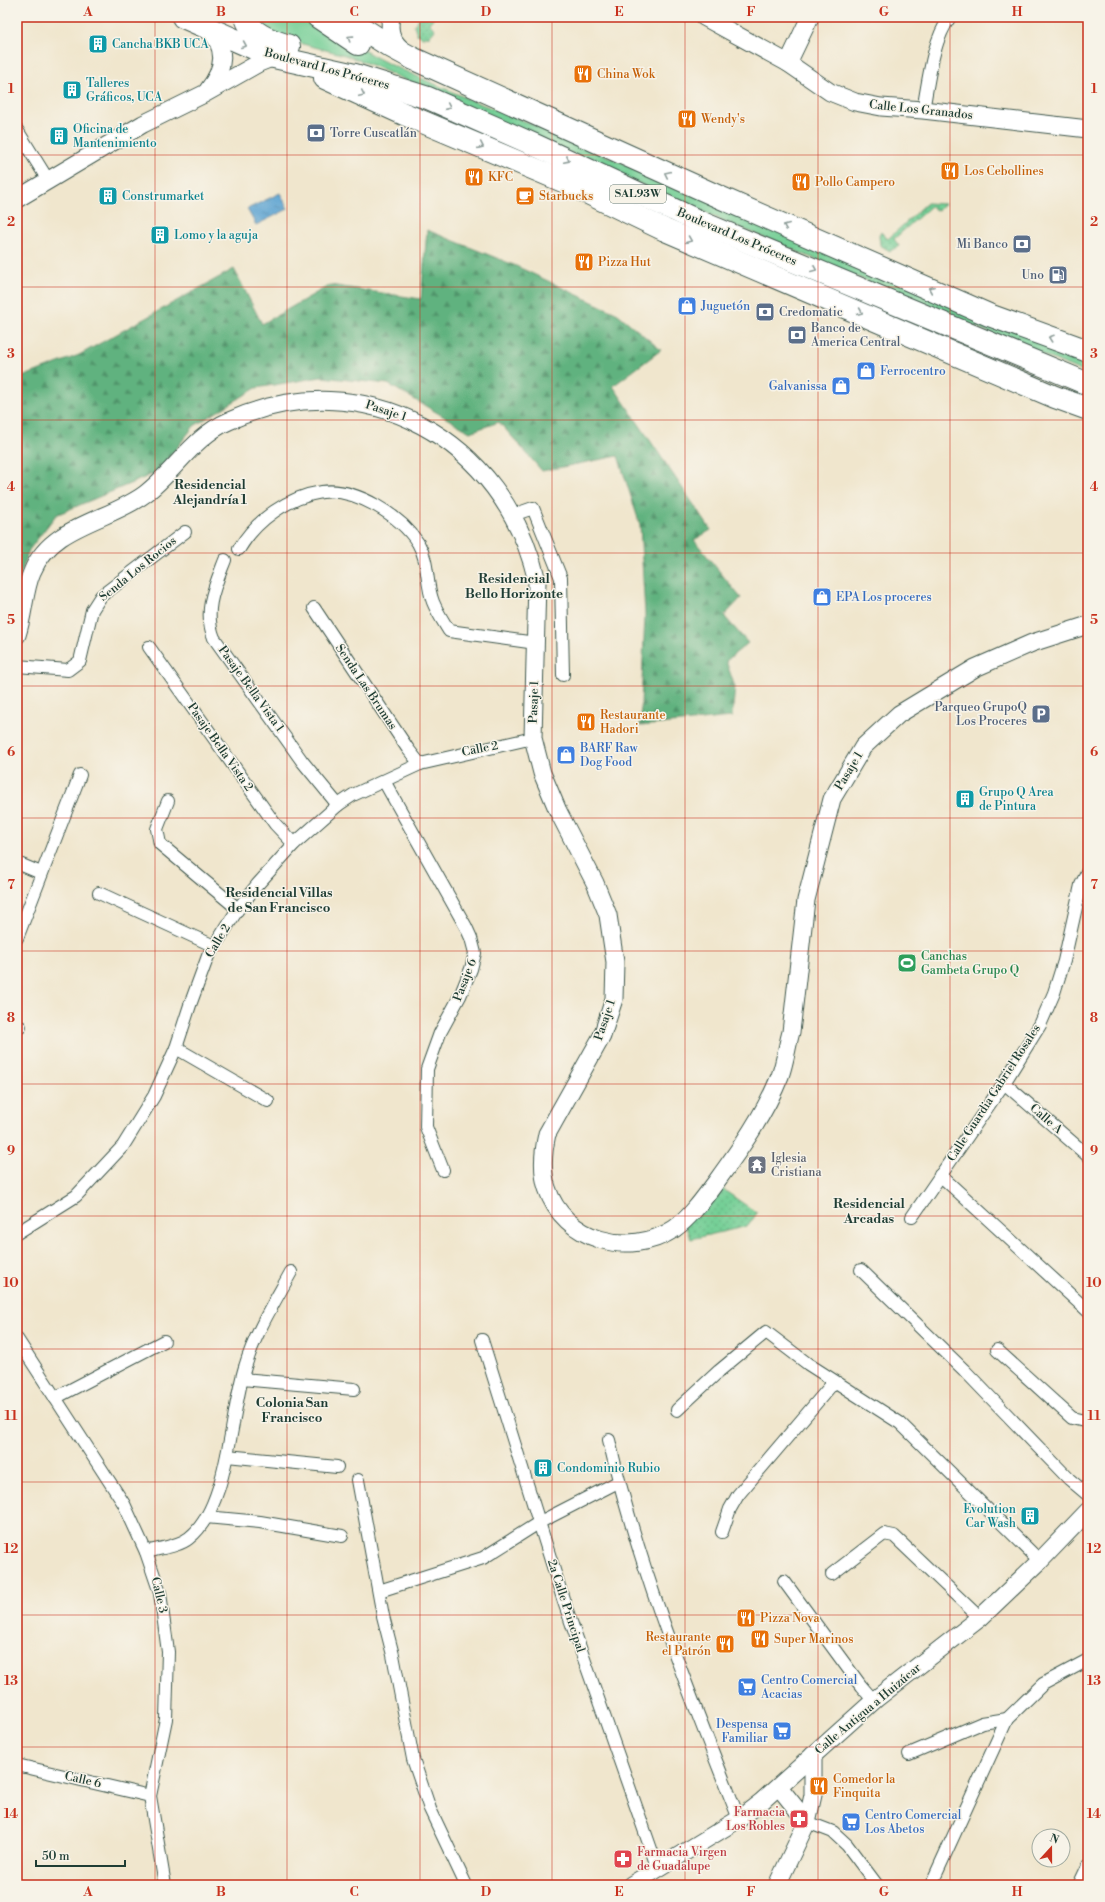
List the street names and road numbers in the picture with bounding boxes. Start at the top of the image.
street label: Boulevard Los Próceres [262,45,391,93]
street label: Calle Los Granados [868,97,974,123]
road number: SAL93W [610,185,666,203]
street label: Boulevard Los Próceres [674,205,799,269]
street label: Pasaje 1 [363,397,409,425]
street label: Senda Los Rocios [96,533,180,605]
street label: Senda Las Brumas [332,641,400,733]
street label: Pasaje Bella Vista 1 [215,643,288,736]
street label: Pasaje 1 [526,680,542,724]
street label: Pasaje Bella Vista 2 [184,700,256,794]
street label: Calle 2 [461,738,500,760]
street label: Pasaje 1 [832,748,867,793]
street label: Calle 2 [202,921,234,961]
street label: Pasaje 6 [450,956,480,1004]
street label: Pasaje 1 [591,997,619,1043]
street label: Calle Guardia Gabriel Rosales [944,1022,1044,1164]
street label: Calle A [1027,1101,1066,1138]
street label: 2a Calle Principal [544,1558,588,1655]
street label: Calle 3 [148,1575,171,1615]
street label: Calle Antigua a Huizúcar [812,1660,924,1758]
street label: Calle 6 [63,1769,103,1791]

